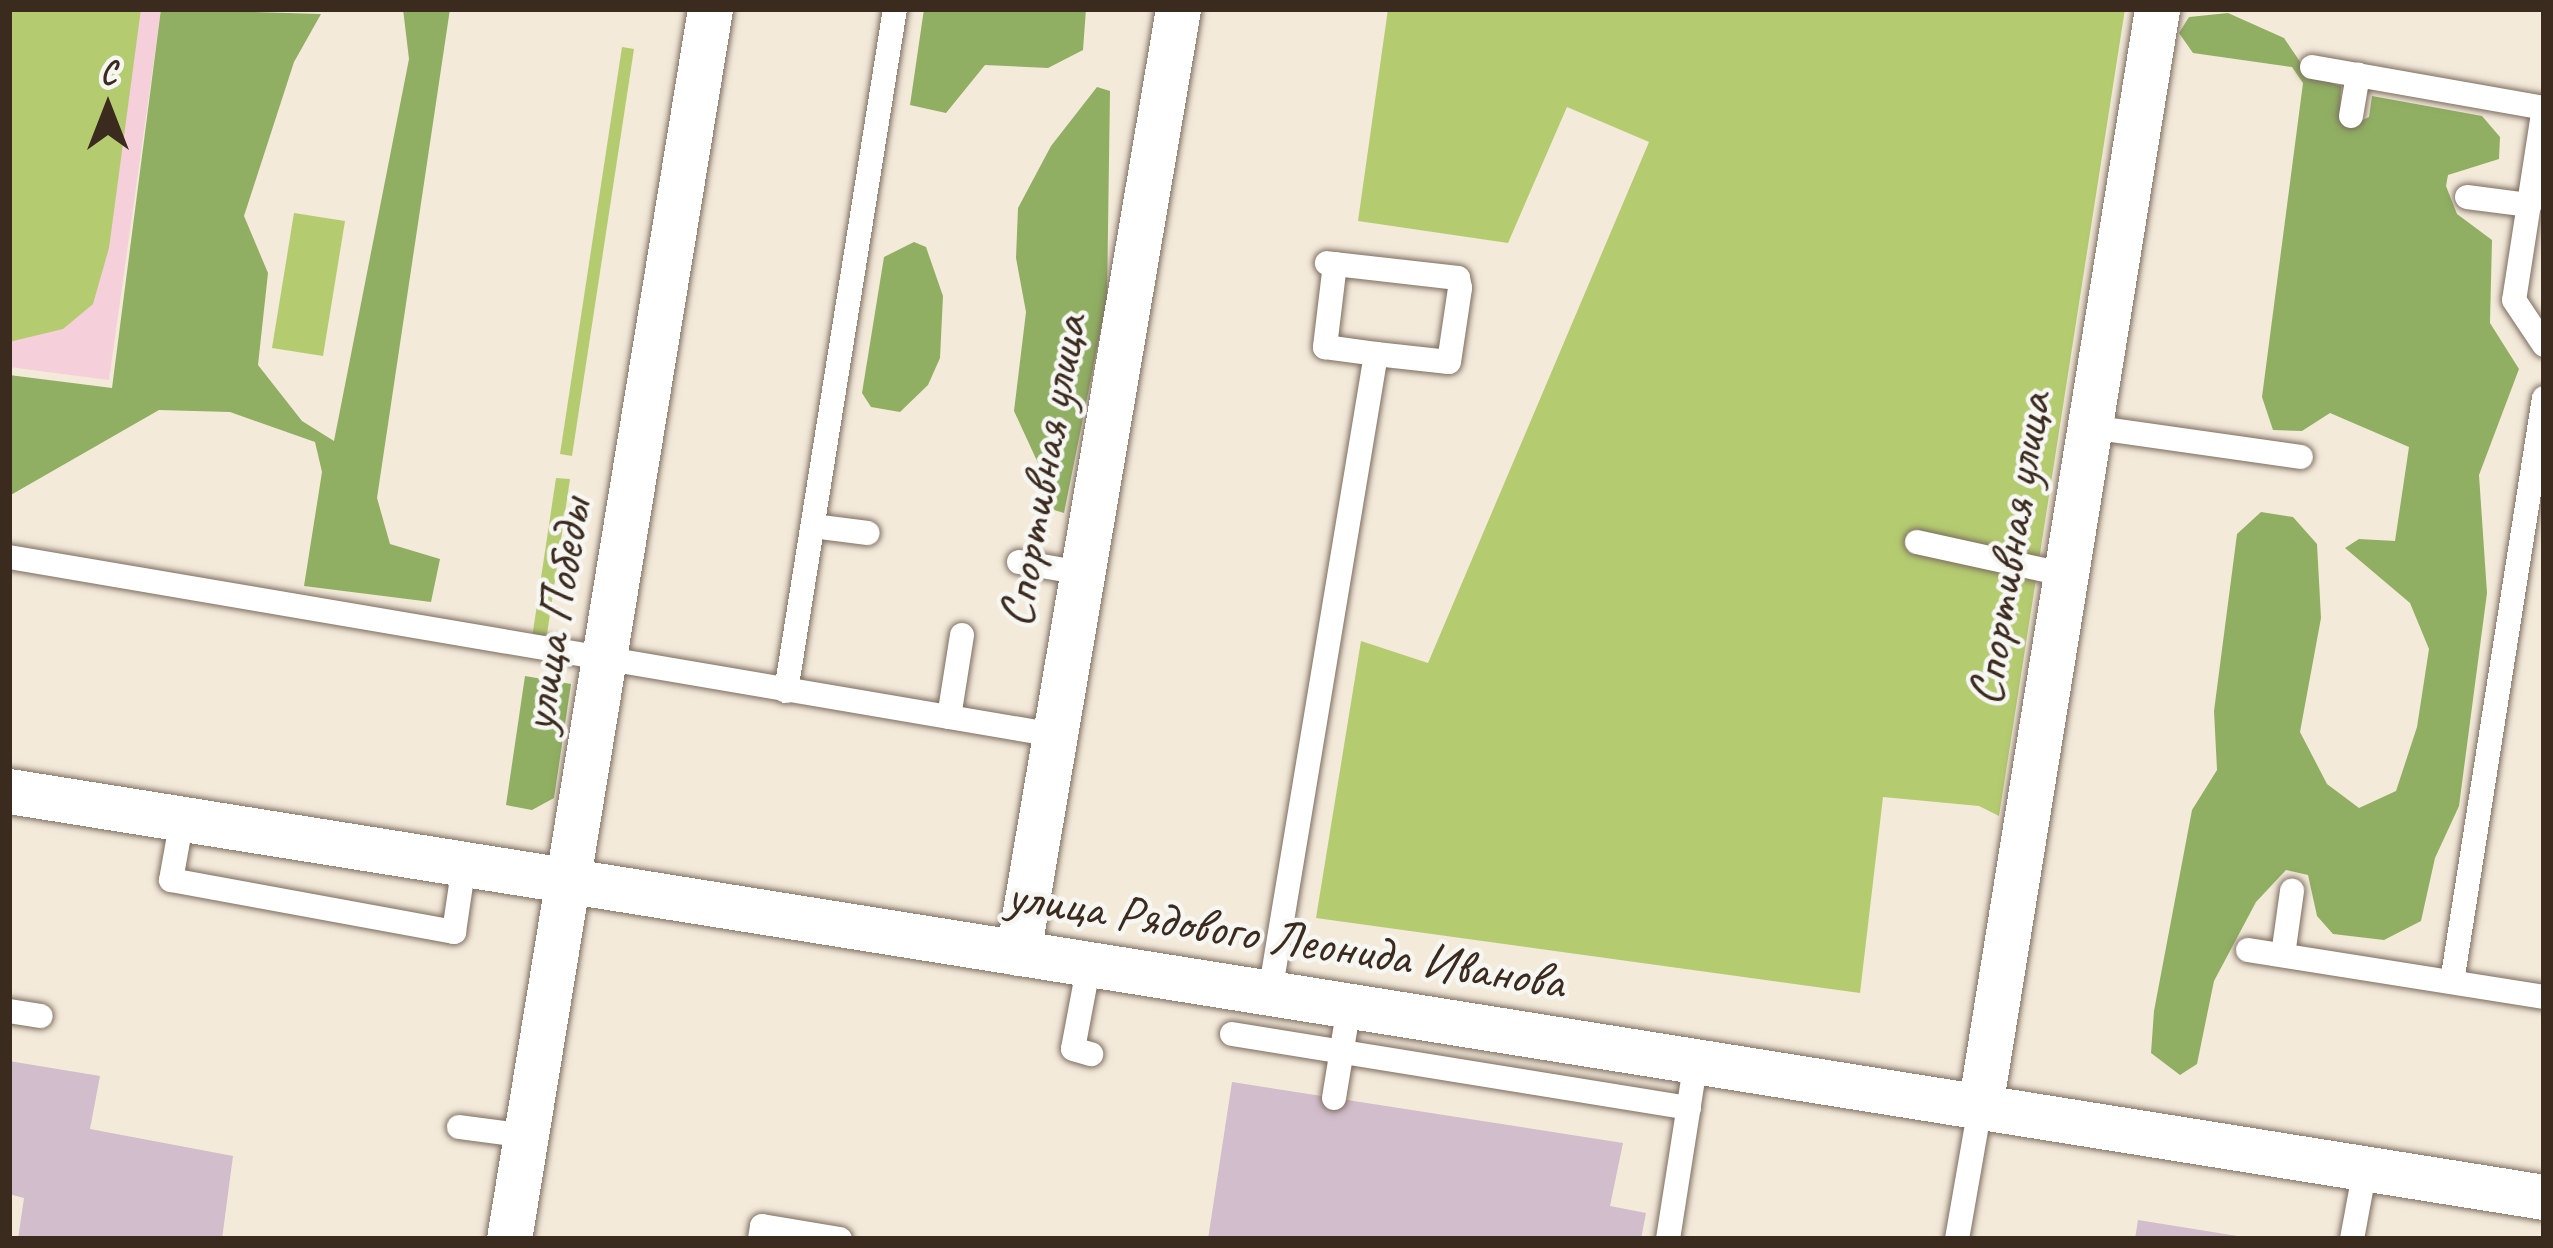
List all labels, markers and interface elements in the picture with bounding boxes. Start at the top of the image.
north arrow [48,48,168,168]
text: С [100,51,116,93]
street label: Спортивная улица [984,309,1100,633]
street label: Спортивная улица [1954,387,2064,711]
street label: улица Победы [506,494,604,736]
street label: улица Рядового Леонида Иванова [1003,864,1569,1012]

